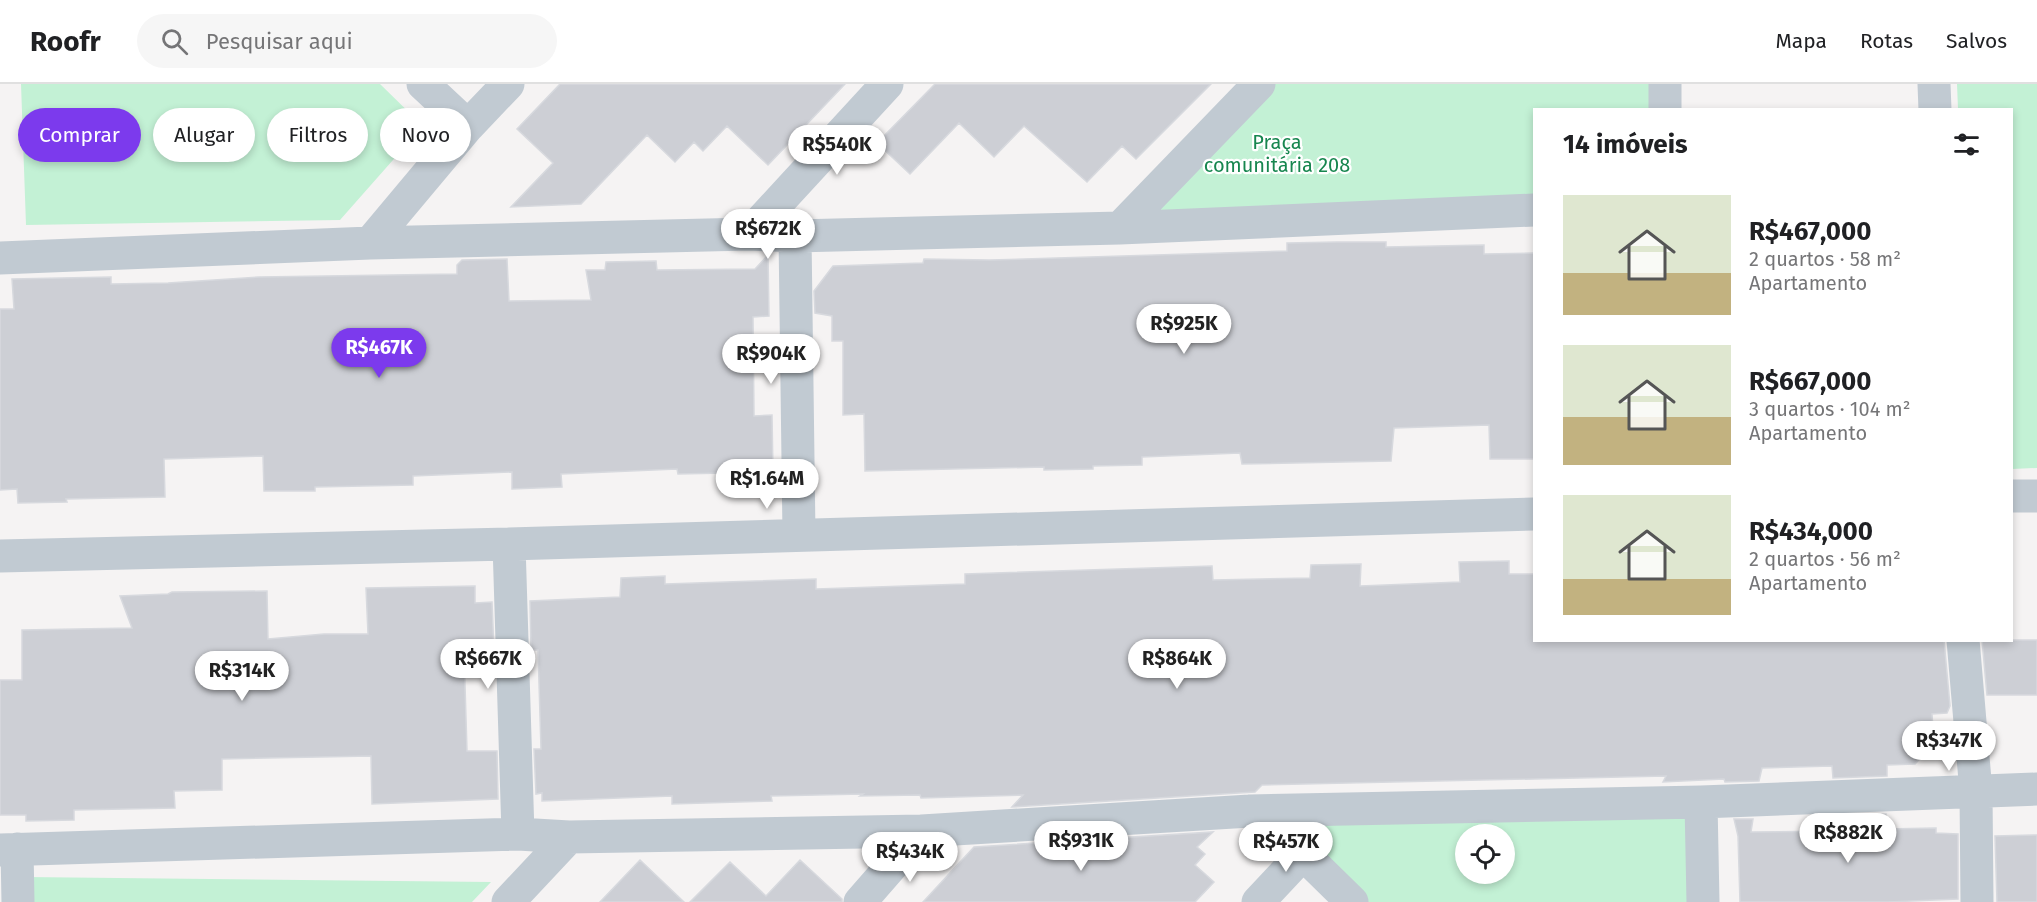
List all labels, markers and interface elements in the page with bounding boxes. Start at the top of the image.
search box [137,14,557,68]
text: Roofr [30,25,101,58]
icon: search [158,25,191,58]
text: Pesquisar aqui [206,28,353,55]
text: Mapa [1776,28,1827,54]
text: Rotas [1860,28,1913,54]
text: Salvos [1946,28,2007,54]
chip: Comprar [18,108,141,162]
chip: Alugar [153,108,255,162]
chip: Filtros [267,108,368,162]
chip: Novo [380,108,471,162]
pin: R$540K [788,125,886,176]
icon: filters [1950,128,1983,161]
text: 14 imóveis [1563,129,1688,160]
park label: Praça comunitária 208 [1204,130,1350,177]
text: R$540K [802,132,872,156]
pin: R$672K [719,209,817,260]
text: R$672K [735,216,801,240]
text: R$467,000 [1749,216,1871,247]
icon: home [1611,219,1683,291]
text: 2 quartos · 58 m² [1749,247,1901,271]
text: Apartamento [1749,271,1867,295]
pin: R$925K [1135,304,1233,355]
text: R$925K [1150,311,1218,335]
pin: R$467K [330,328,428,379]
pin: R$904K [722,334,820,385]
text: R$467K [345,335,413,359]
text: R$904K [736,341,806,365]
text: R$667,000 [1749,366,1871,397]
icon: home [1611,369,1683,441]
text: 3 quartos · 104 m² [1749,397,1911,421]
text: Apartamento [1749,421,1867,445]
pin: R$1.64M [712,459,822,510]
text: R$1.64M [730,466,804,490]
text: R$434,000 [1749,516,1873,547]
icon: home [1611,519,1683,591]
text: 2 quartos · 56 m² [1749,547,1901,571]
text: Apartamento [1749,571,1867,595]
pin: R$667K [439,639,537,690]
pin: R$864K [1128,639,1226,690]
text: R$667K [454,646,522,670]
text: R$864K [1142,646,1212,670]
pin: R$314K [193,651,291,702]
text: R$314K [209,658,275,682]
pin: R$347K [1900,721,1998,772]
text: R$347K [1916,728,1982,752]
pin: R$882K [1799,813,1897,864]
text: R$882K [1813,820,1883,844]
pin: R$931K [1032,821,1130,872]
pin: R$457K [1237,822,1335,873]
map controls [1455,824,1515,884]
button: locate [1455,824,1515,884]
text: R$931K [1048,828,1114,852]
text: R$457K [1253,829,1319,853]
pin: R$434K [861,832,959,883]
text: R$434K [876,839,944,863]

